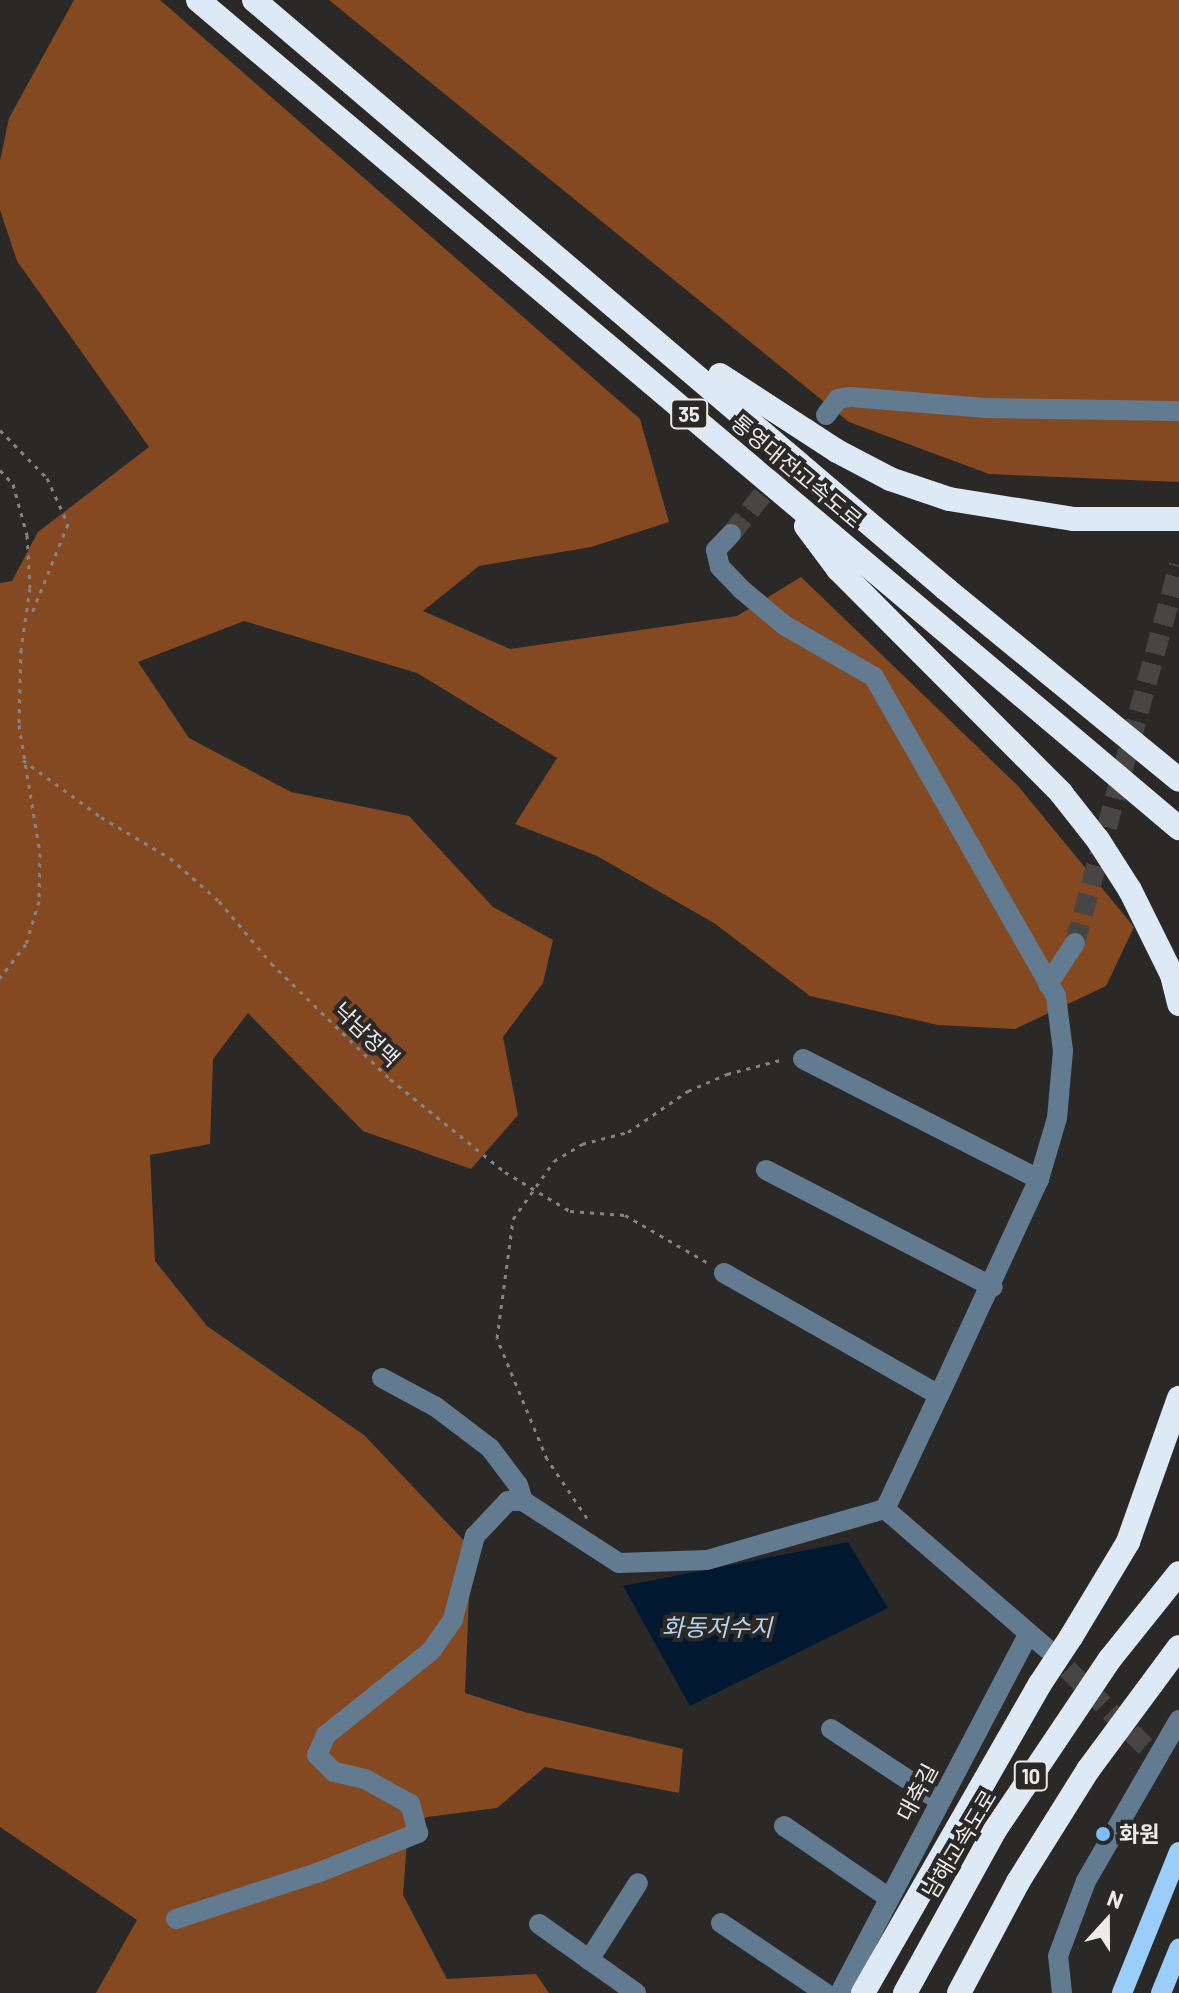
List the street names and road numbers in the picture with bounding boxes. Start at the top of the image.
road number: 35 [669,398,709,430]
street label: 통영대전고속도로 [726,409,868,533]
street label: 낙남정맥 [329,996,405,1072]
street label: 대축길 [891,1759,943,1825]
road number: 10 [1013,1760,1049,1792]
street label: 남해고속도로 [916,1785,1002,1903]

